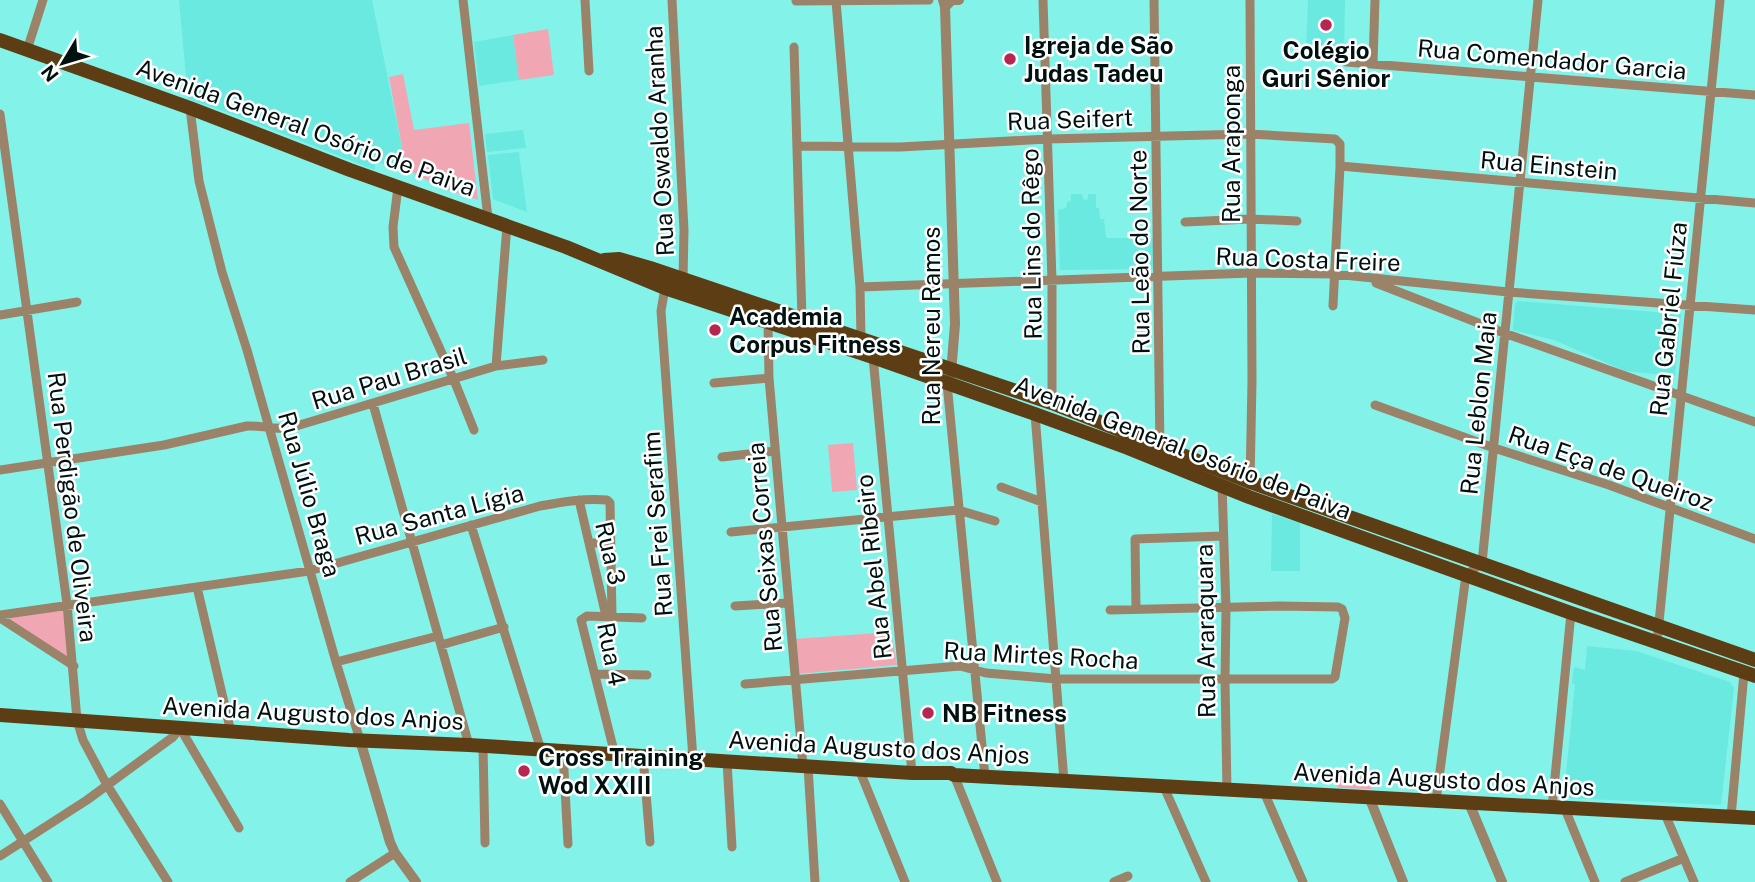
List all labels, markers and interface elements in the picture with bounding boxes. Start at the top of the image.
marker: Colégio Guri Sênior [1318,17,1334,33]
street label: Rua Oswaldo Aranha [639,25,679,257]
north arrow [28,28,98,98]
place label: Igreja de São Judas Tadeu [1024,31,1174,87]
street label: Rua Comendador Garcia [1416,33,1688,85]
place label: Colégio Guri Sênior [1262,36,1391,92]
marker: Igreja de São Judas Tadeu [1002,51,1018,67]
street label: Avenida General Osório de Paiva [133,53,479,201]
text: N [36,61,63,86]
street label: Rua Araponga [1217,65,1245,223]
street label: Rua Seifert [1007,103,1133,135]
street label: Rua Einstein [1479,145,1619,185]
street label: Rua Lins do Rêgo [1015,148,1047,340]
street label: Rua Leão do Norte [1123,149,1155,355]
street label: Rua Gabriel Fiúza [1644,220,1692,418]
street label: Rua Nereu Ramos [917,227,945,425]
street label: Rua Costa Freire [1215,242,1401,276]
place label: Academia Corpus Fitness [729,302,901,358]
street label: Rua Leblon Maia [1454,310,1502,496]
marker: Academia Corpus Fitness [707,322,723,338]
street label: Rua Pau Brasil [308,341,470,415]
street label: Rua Perdigão de Oliveira [43,370,103,644]
street label: Avenida General Osório de Paiva [1011,370,1355,524]
street label: Rua Júlio Braga [273,408,347,580]
street label: Rua Eça de Queiroz [1505,420,1717,516]
street label: Rua Frei Serafim [637,430,677,618]
street label: Rua Seixas Correia [741,441,787,653]
street label: Rua Abel Ribeiro [849,473,897,661]
street label: Rua Santa Lígia [351,478,527,550]
street label: Rua 3 [590,519,632,587]
street label: Rua Araraquara [1189,544,1221,718]
street label: Rua 4 [592,620,632,688]
street label: Rua Mirtes Rocha [943,636,1139,674]
street label: Avenida Augusto dos Anjos [162,691,464,735]
place label: NB Fitness [942,699,1067,727]
marker: NB Fitness [920,705,936,721]
street label: Avenida Augusto dos Anjos [728,725,1030,769]
place label: Cross Training Wod XXIII [538,743,703,799]
street label: Avenida Augusto dos Anjos [1293,757,1595,801]
marker: Cross Training Wod XXIII [516,763,532,779]

